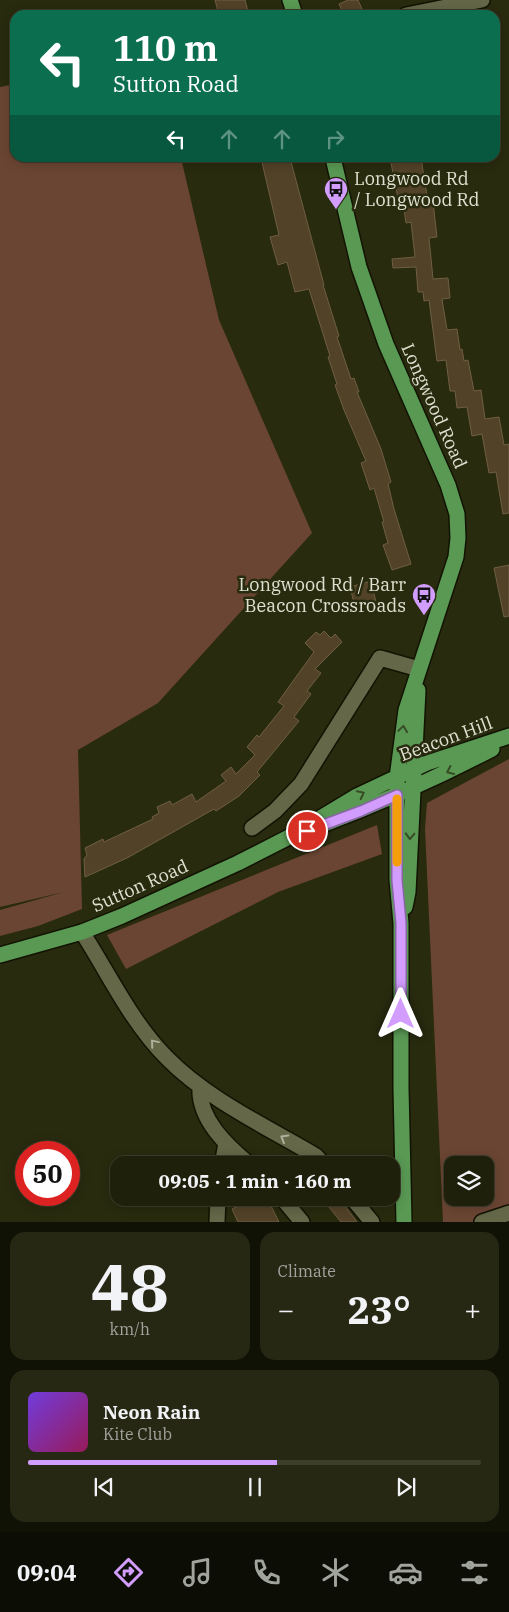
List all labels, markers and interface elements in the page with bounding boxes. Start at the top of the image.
text: 110 m [113,25,218,71]
icon: left [30,30,95,95]
text: Sutton Road [113,69,239,98]
icon: left [162,125,190,153]
icon: ahead [215,125,243,153]
icon: ahead [268,125,296,153]
icon: right [321,125,349,153]
place label: Longwood Rd / Longwood Rd [354,167,479,211]
bus stop icon: Longwood Rd / Longwood Rd [323,176,349,210]
street label: Longwood Road [397,340,472,472]
place label: Longwood Rd / Barr Beacon Crossroads [239,573,406,617]
bus stop icon: Longwood Rd / Barr Beacon Crossroads [411,582,437,616]
street label: Beacon Hill [396,711,495,766]
one-way arrow [398,725,408,734]
one-way arrow [446,764,455,775]
one-way arrow [356,790,365,800]
pin [286,810,328,852]
icon: arrive [293,817,321,845]
one-way arrow [405,833,415,841]
street label: Sutton Road [88,854,192,917]
position arrow [374,987,426,1039]
one-way arrow [150,1039,159,1048]
one-way arrow [281,1134,290,1144]
speed limit sign: 50 [15,1141,80,1206]
map controls [444,1156,494,1206]
button: layers [444,1156,494,1206]
text: 09:05 · 1 min · 160 m [159,1169,351,1193]
text: 48 [91,1244,169,1329]
text: Climate [278,1261,336,1281]
text: 23° [348,1285,411,1334]
text: − [278,1291,294,1328]
text: + [464,1291,481,1328]
text: km/h [110,1319,150,1339]
text: Neon Rain [103,1400,200,1424]
text: Kite Club [103,1424,172,1444]
icon: previous [90,1473,118,1501]
icon: pause [241,1473,269,1501]
icon: next [392,1473,420,1501]
icon: directions [111,1555,146,1590]
icon: music [180,1555,215,1590]
icon: phone [249,1555,284,1590]
icon: climate [318,1555,353,1590]
icon: car [388,1555,423,1590]
icon: filters [457,1555,492,1590]
text: 09:04 [17,1558,77,1587]

